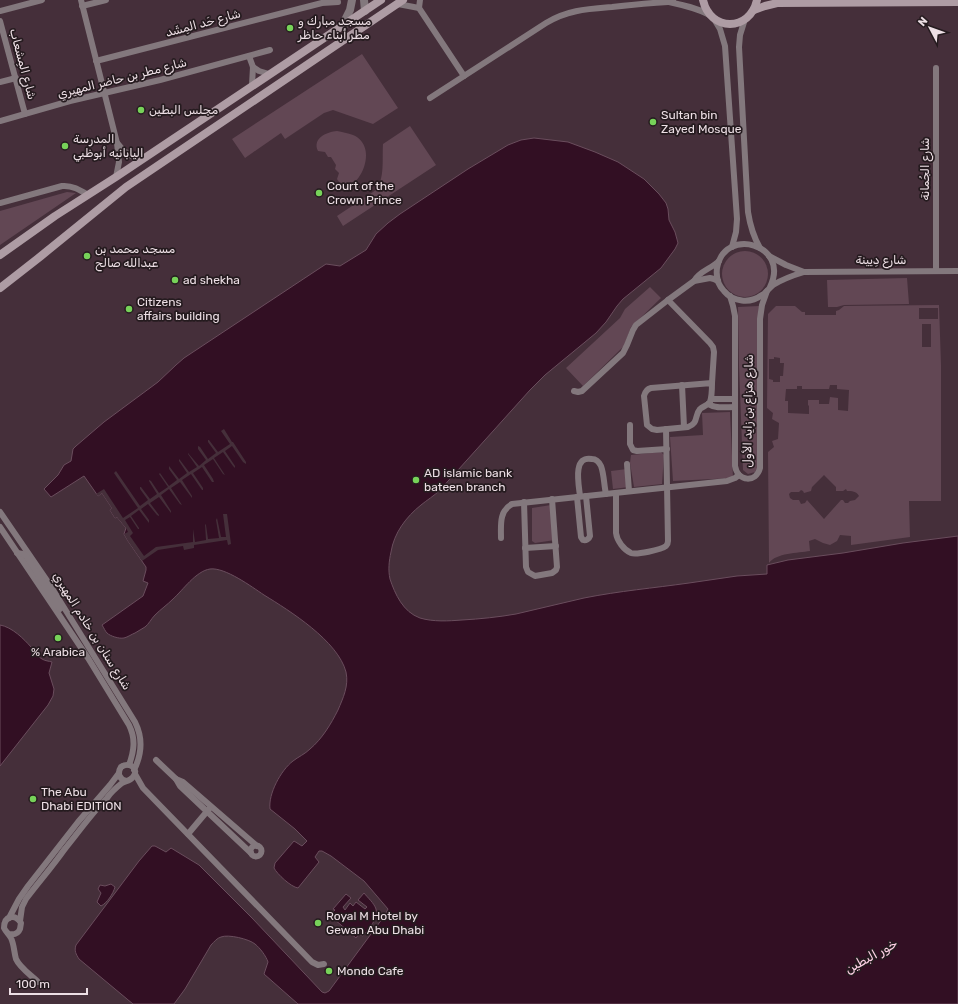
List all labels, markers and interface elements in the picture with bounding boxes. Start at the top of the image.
street label: شارع حَد المِشَد [164,6,243,42]
north arrow [910,8,950,48]
place label: مسجد مبارك و مطر أبناء حاظر [297,14,372,43]
text: N [915,14,930,29]
marker: مسجد مبارك و مطر أبناء حاظر [285,23,295,33]
street label: شارع المِشعاب [5,27,39,102]
street label: شارع مطر بن حاضر المهيري [56,55,189,103]
place label: مجلس البطين [149,103,219,117]
marker: مجلس البطين [136,105,146,115]
place label: Sultan bin Zayed Mosque [661,108,742,136]
marker: Sultan bin Zayed Mosque [648,117,658,127]
place label: المدرسة اليابانيه أبوظبي [73,132,144,162]
street label: شارع الجُمانة [918,138,934,200]
marker: المدرسة اليابانيه أبوظبي [60,141,70,151]
place label: Court of the Crown Prince [327,179,402,207]
marker: Court of the Crown Prince [314,188,324,198]
place label: مسجد محمد بن عبدالله صالح [95,242,176,272]
marker: مسجد محمد بن عبدالله صالح [82,251,92,261]
street label: شارع دِيينة [856,253,906,269]
place label: ad shekha [183,273,240,287]
marker: ad shekha [170,275,180,285]
place label: Citizens affairs building [137,295,220,323]
marker: Citizens affairs building [124,304,134,314]
street label: شارع هزاع بن زايد الأول [740,354,758,468]
place label: AD islamic bank bateen branch [424,466,513,494]
marker: AD islamic bank bateen branch [411,475,421,485]
street label: شارع سنان بن خادم المهيري [48,569,134,694]
marker: % Arabica [53,633,63,643]
place label: % Arabica [31,645,85,659]
place label: The Abu Dhabi EDITION [41,785,122,813]
marker: The Abu Dhabi EDITION [28,794,38,804]
place label: Royal M Hotel by Gewan Abu Dhabi [326,909,424,937]
marker: Royal M Hotel by Gewan Abu Dhabi [313,918,323,928]
water label: خور البطين [842,935,900,977]
place label: Mondo Cafe [337,964,404,978]
marker: Mondo Cafe [324,966,334,976]
scale bar [10,970,87,996]
text: 100 m [16,977,50,991]

